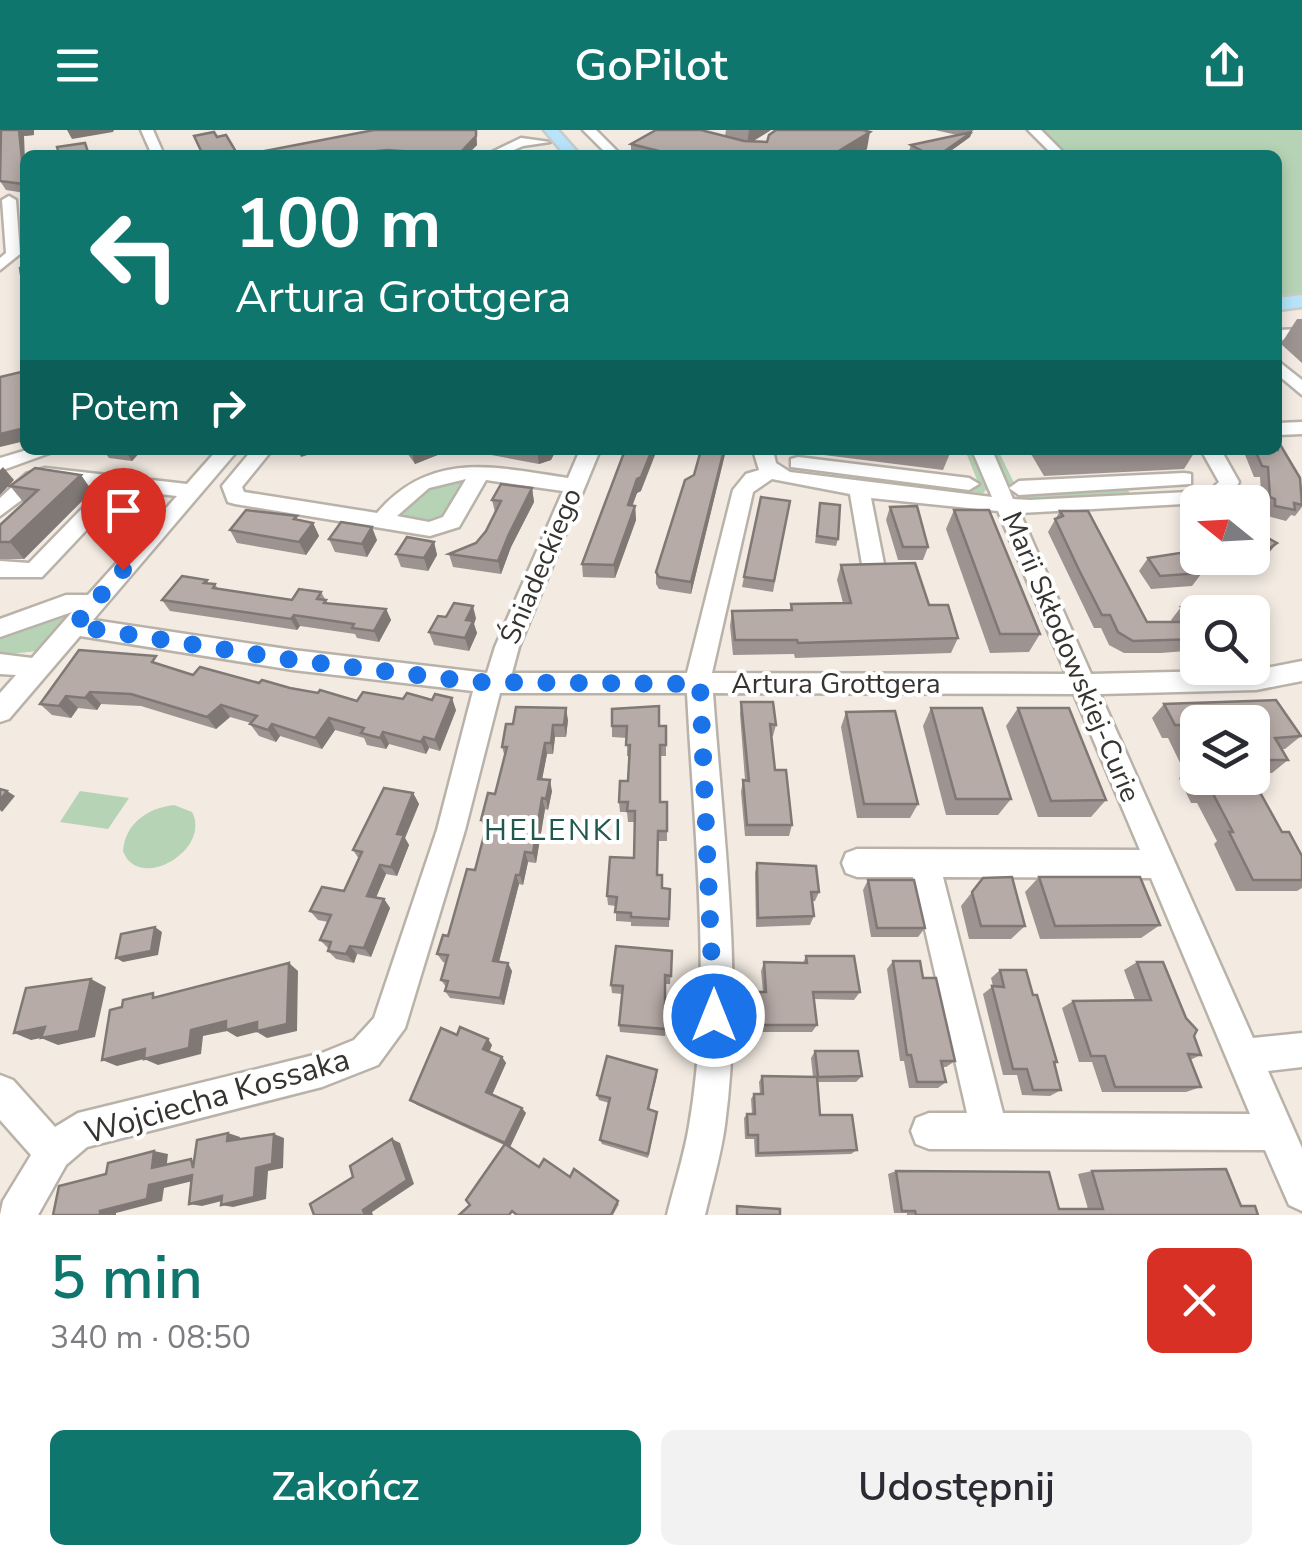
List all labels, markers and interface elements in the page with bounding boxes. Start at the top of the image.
text: GoPilot [574,35,728,96]
icon: menu [50,38,105,93]
icon: share [1197,38,1252,93]
text: 100 m [235,176,441,272]
icon: left [70,190,200,320]
text: Artura Grottgera [235,267,571,328]
icon: right [200,380,255,435]
text: Potem [70,382,180,433]
pin [81,468,166,571]
street label: Śniadeckiego [491,482,591,650]
icon: arrive [96,483,151,538]
north arrow [1180,485,1270,575]
map controls [1180,485,1270,795]
street label: Marii Skłodowskiej-Curie [993,506,1149,808]
button: search [1180,595,1270,685]
street label: Artura Grottgera [731,665,941,703]
button: layers [1180,705,1270,795]
district label: HELENKI [484,810,624,851]
position arrow [662,964,766,1068]
street label: Wojciecha Kossaka [79,1038,355,1154]
text: 5 min [50,1237,203,1319]
button: close [1147,1248,1252,1353]
text: 340 m · 08:50 [50,1316,251,1359]
button: Zakończ [50,1430,641,1545]
button: Udostępnij [661,1430,1252,1545]

